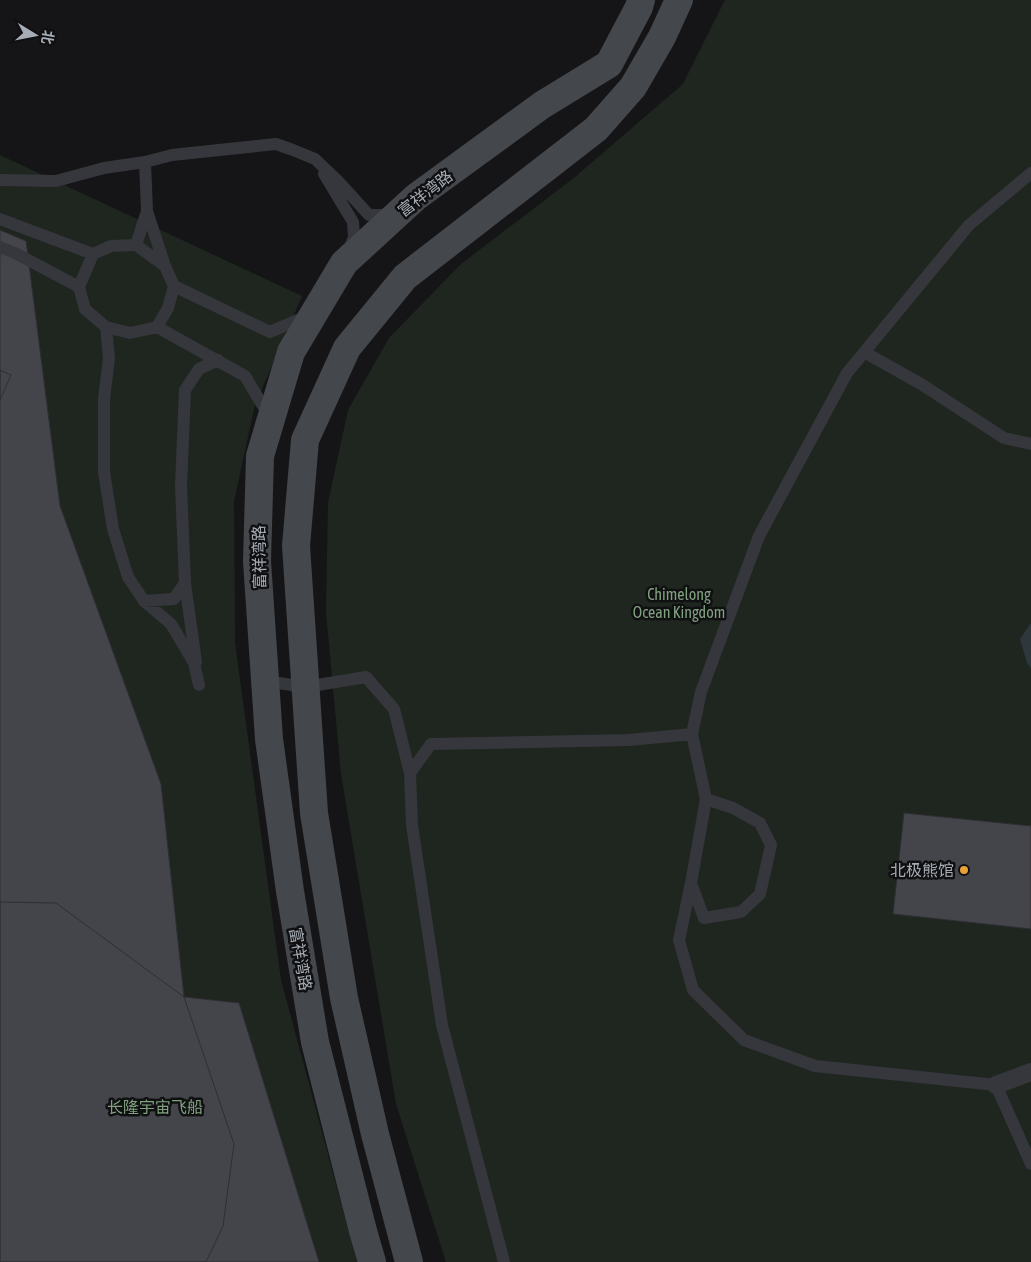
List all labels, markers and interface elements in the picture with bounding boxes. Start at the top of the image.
north arrow [10,10,60,60]
text: 北 [39,29,57,46]
street label: 富祥湾路 [394,166,456,220]
street label: 富祥湾路 [249,525,269,589]
park label: Chimelong Ocean Kingdom [633,585,725,622]
place label: 北极熊馆 [890,861,954,879]
marker: 北极熊馆 [958,864,970,876]
street label: 富祥湾路 [287,926,315,992]
park label: 长隆宇宙飞船 [107,1098,203,1116]

